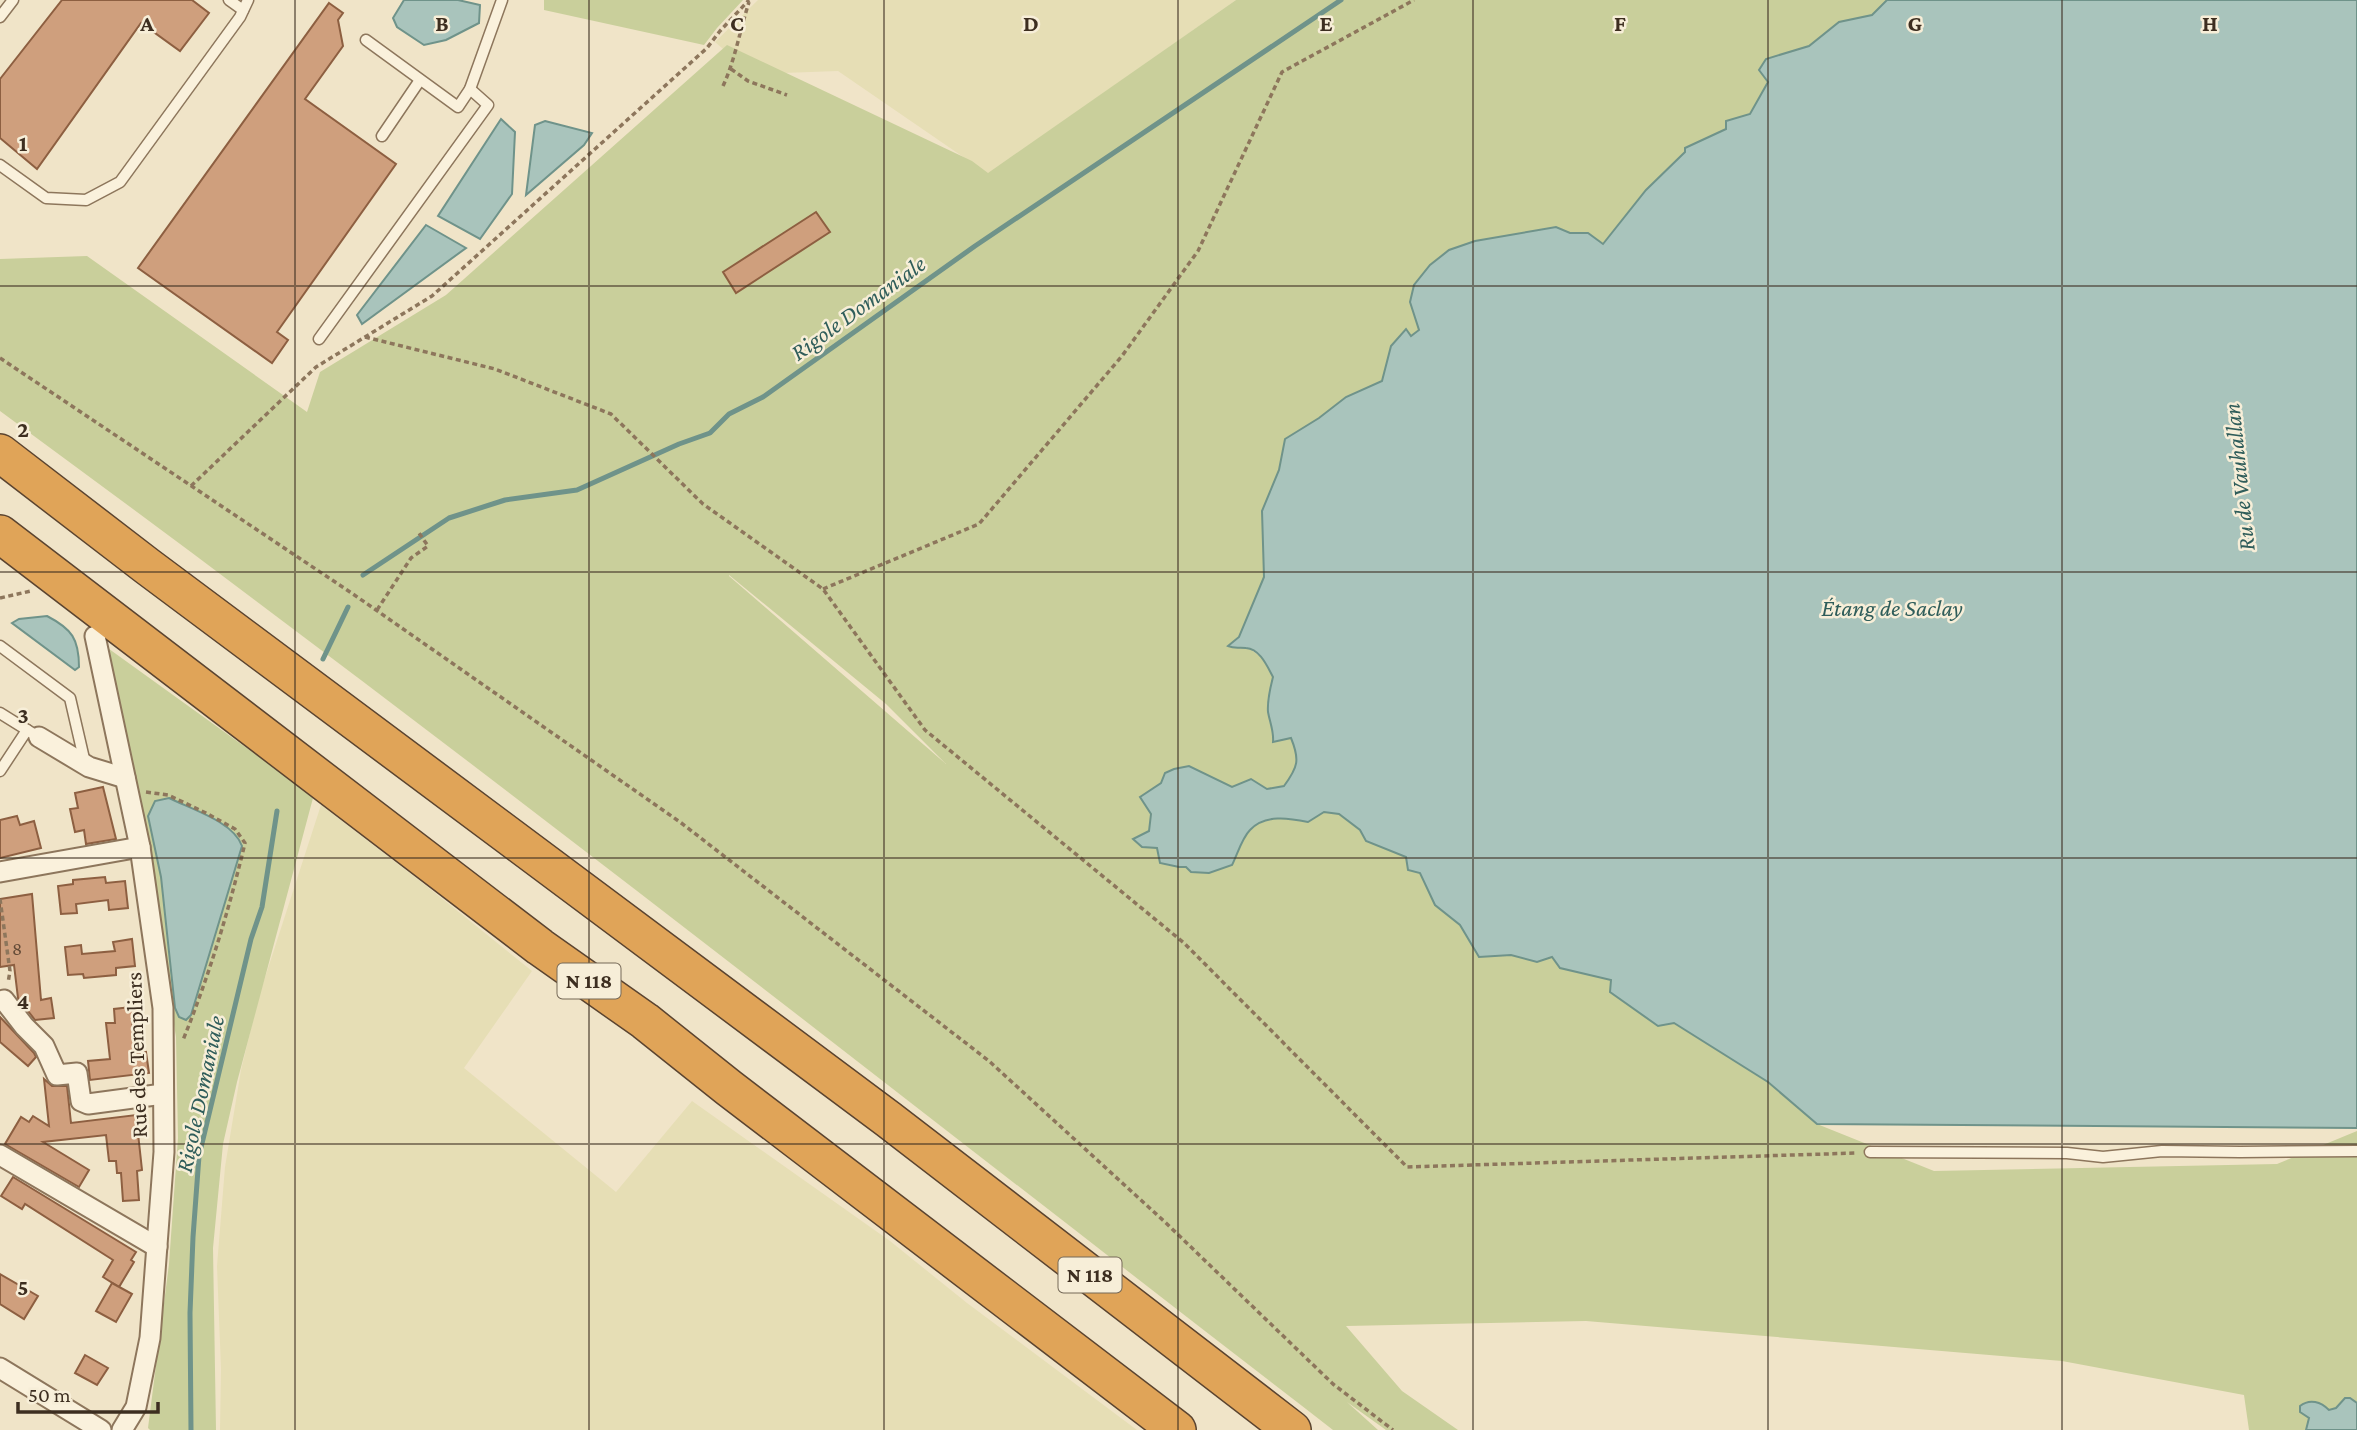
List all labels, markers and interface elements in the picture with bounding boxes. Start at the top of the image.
text: A [139,10,154,36]
text: B [435,10,449,36]
text: C [730,10,744,36]
text: D [1023,10,1039,36]
text: E [1319,10,1333,36]
text: F [1614,10,1626,36]
text: G [1908,10,1923,36]
text: H [2202,10,2218,36]
text: 1 [19,130,28,156]
water label: Rigole Domaniale [785,250,930,366]
water label: Ru de Vauhallan [2217,402,2260,552]
text: 2 [17,416,29,442]
water label: Étang de Saclay [1821,594,1963,621]
text: 3 [17,702,29,728]
house number: 8 [12,938,22,959]
road number: N 118 [558,964,620,998]
street label: Rue des Templiers [120,972,152,1138]
text: 4 [17,988,29,1014]
water label: Rigole Domaniale [170,1013,229,1175]
road number: N 118 [1058,1258,1122,1292]
text: 5 [17,1274,29,1300]
scale bar [18,1370,158,1414]
text: 50 m [28,1383,71,1407]

